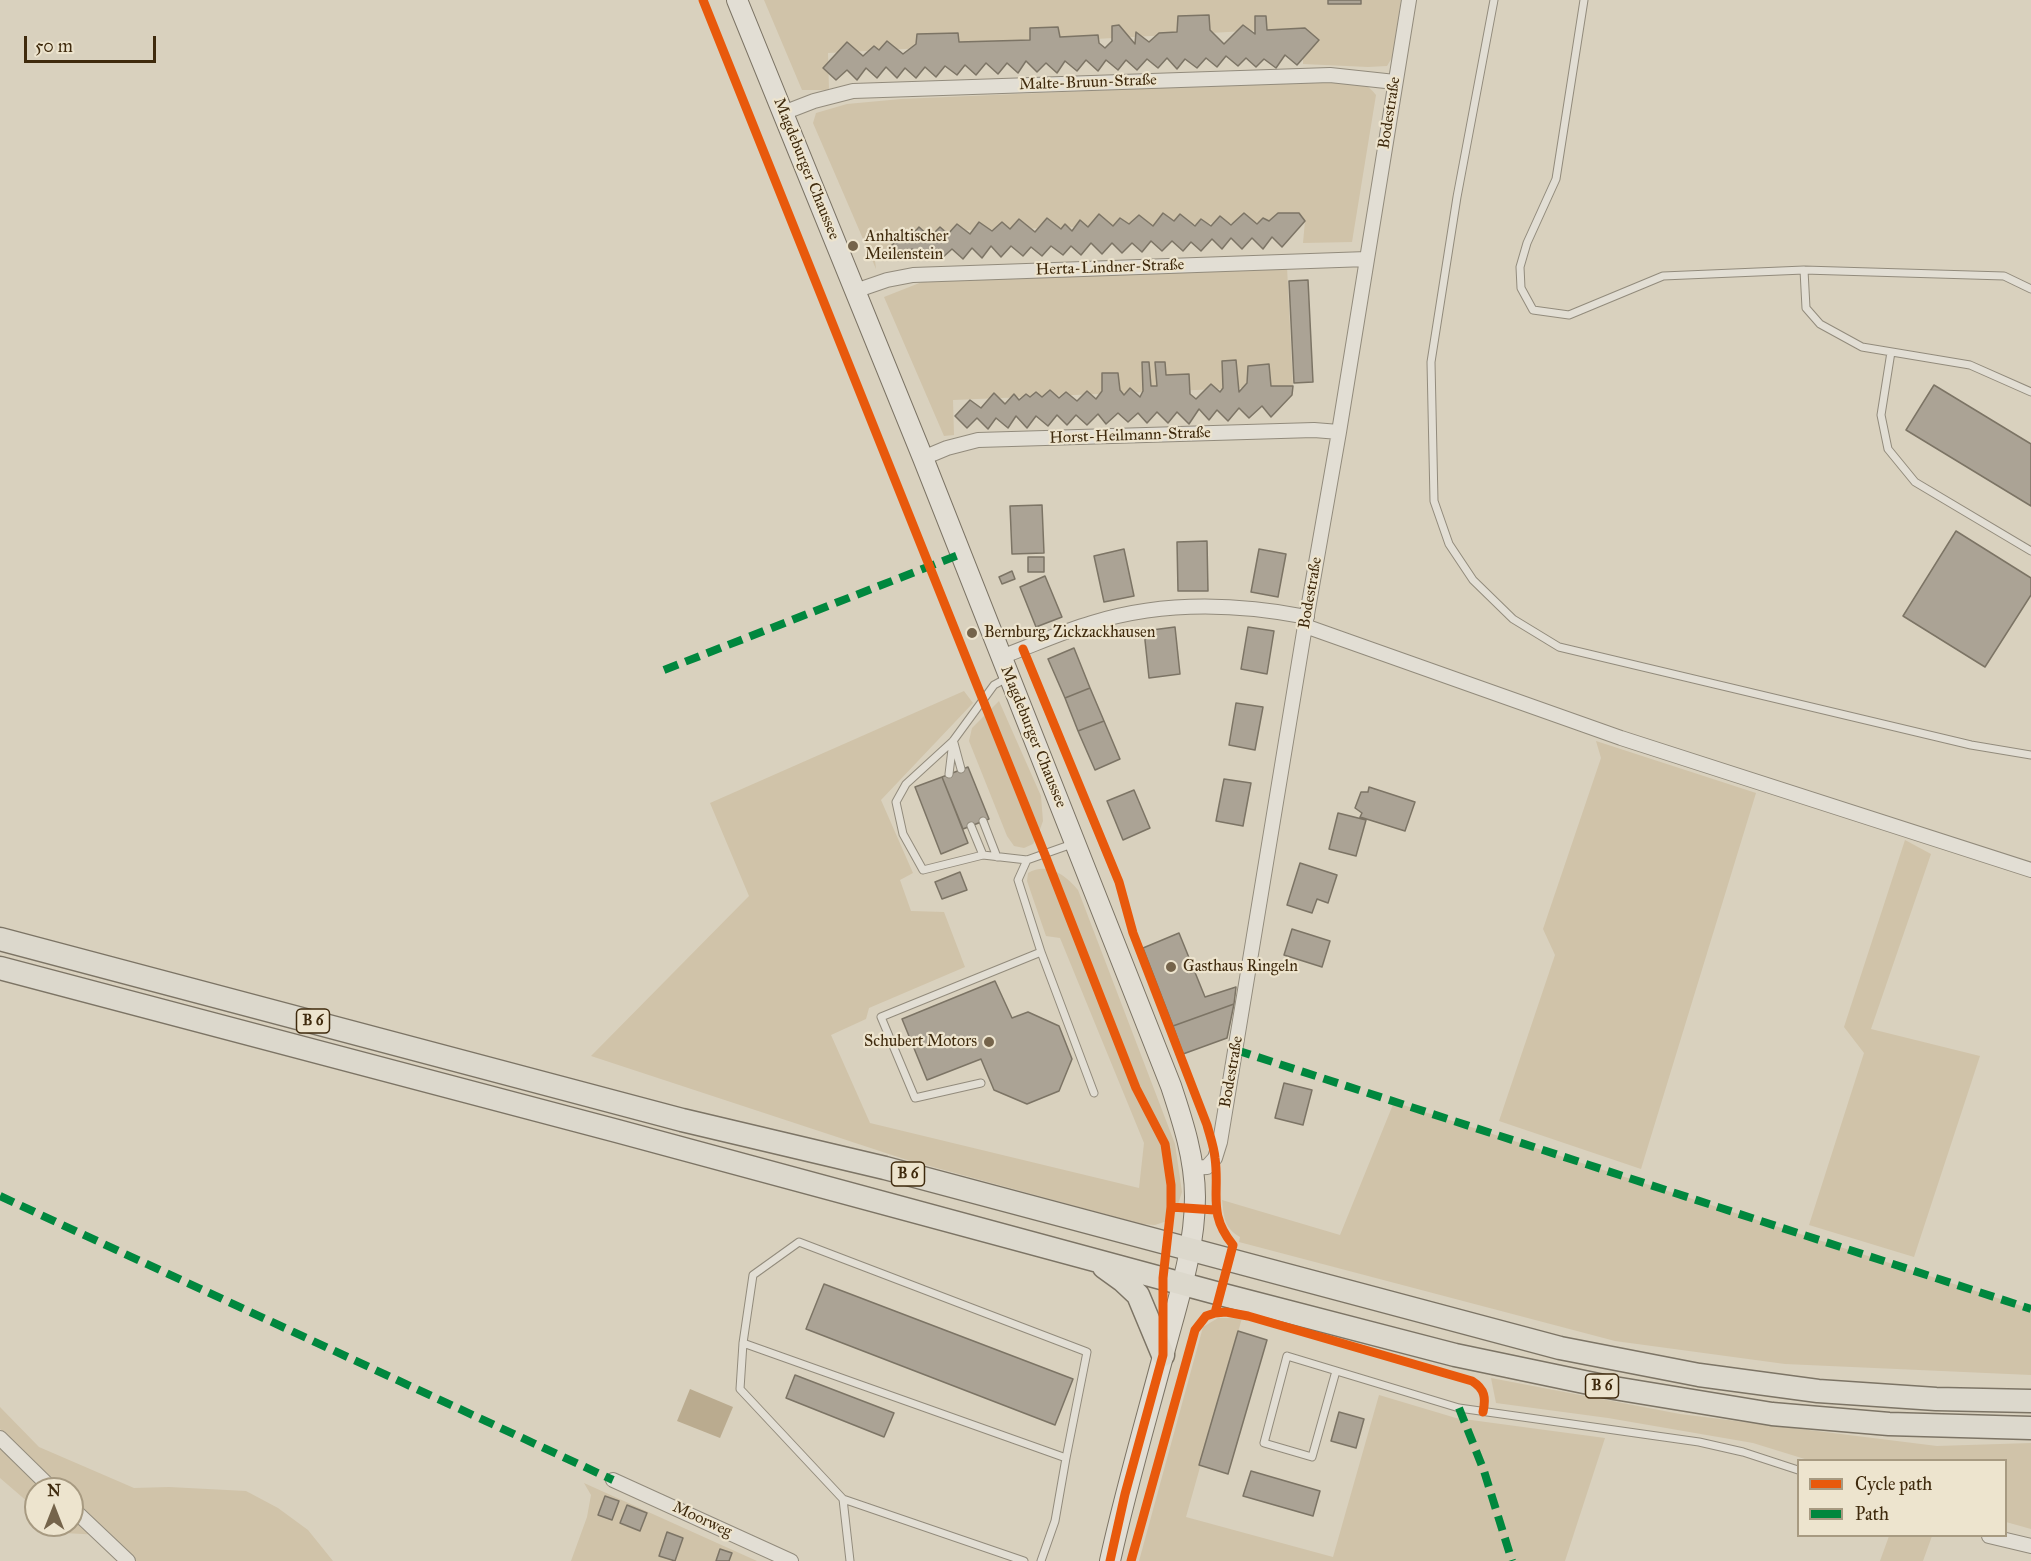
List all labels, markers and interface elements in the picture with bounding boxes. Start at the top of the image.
scale bar [27,24,159,62]
text: 50 m [35,35,73,57]
street label: Malte-Bruun-Straße [1019,71,1157,95]
street label: Bodestraße [1375,76,1405,150]
street label: Magdeburger Chaussee [769,95,843,243]
place label: Anhaltischer Meilenstein [865,227,948,265]
marker: Anhaltischer Meilenstein [846,239,860,253]
street label: Herta-Lindner-Straße [1035,256,1185,280]
street label: Horst-Heilmann-Straße [1049,424,1211,448]
street label: Bodestraße [1295,556,1327,630]
place label: Bernburg, Zickzackhausen [984,623,1155,643]
marker: Bernburg, Zickzackhausen [965,626,979,640]
street label: Magdeburger Chaussee [996,663,1070,811]
place label: Gasthaus Ringeln [1183,957,1298,977]
marker: Gasthaus Ringeln [1164,960,1178,974]
road number: B 6 [296,1009,330,1033]
place label: Schubert Motors [864,1032,977,1052]
marker: Schubert Motors [982,1035,996,1049]
street label: Bodestraße [1216,1035,1248,1109]
road number: B 6 [892,1162,924,1186]
road number: B 6 [1586,1374,1618,1398]
legend [1797,1459,2007,1537]
text: Cycle path [1855,1473,1932,1495]
north arrow [24,1477,84,1537]
text: N [47,1481,61,1500]
street label: Moorweg [669,1498,735,1542]
text: Path [1855,1503,1889,1525]

